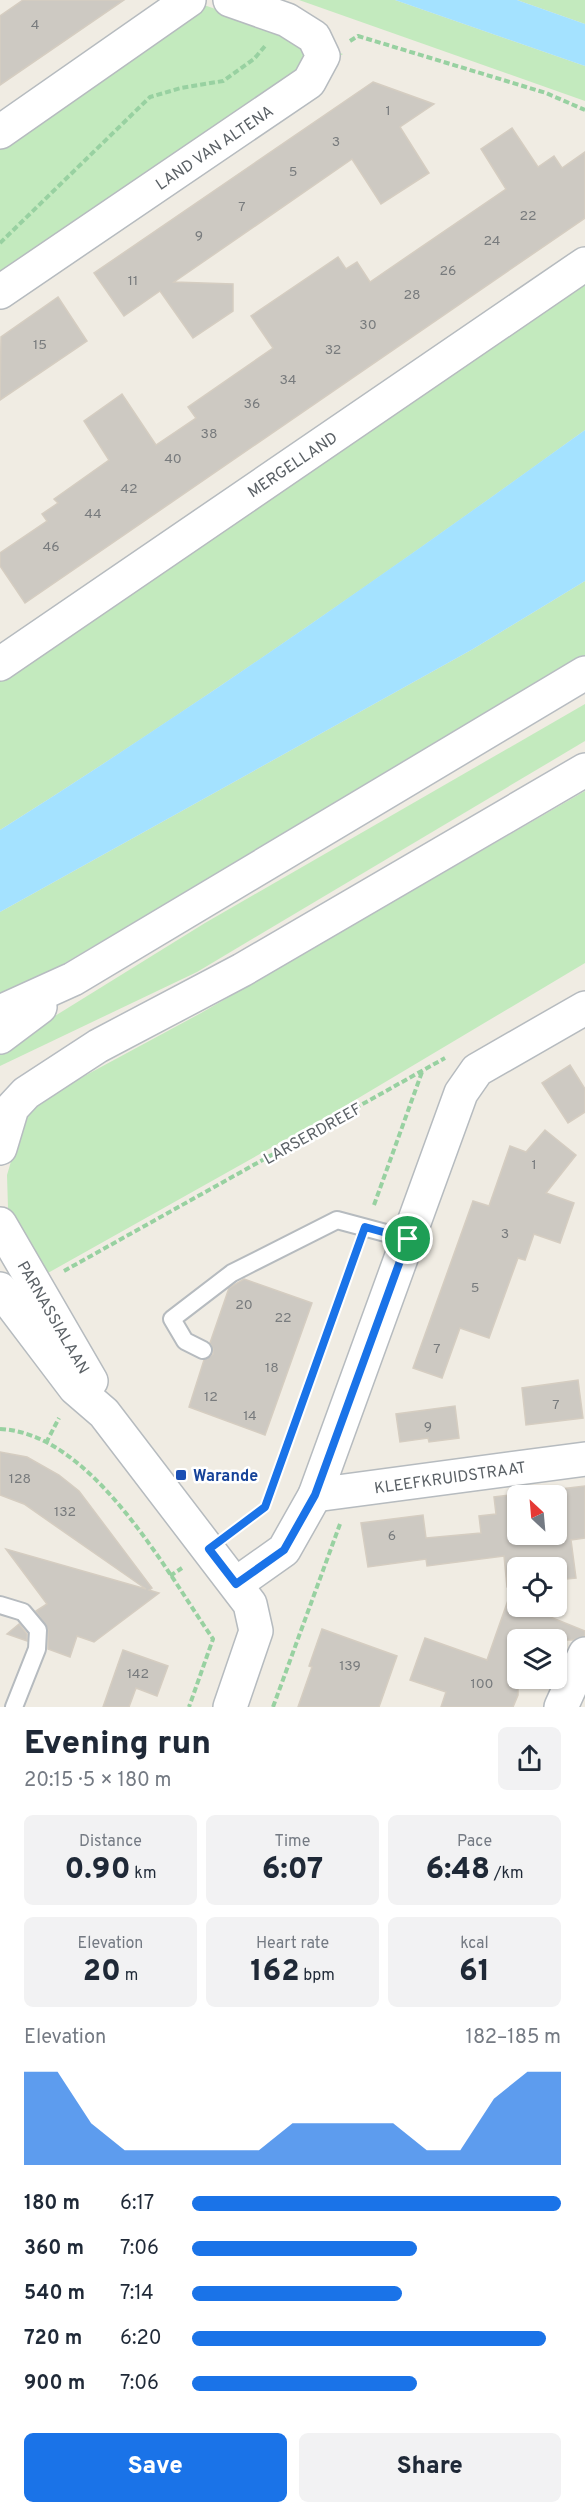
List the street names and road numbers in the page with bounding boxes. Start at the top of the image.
street label: LAND VAN ALTENA [152,102,278,196]
street label: MERGELLAND [244,428,342,503]
street label: LARSERDREEF [260,1100,366,1170]
street label: PARNASSIALAAN [12,1258,93,1378]
street label: KLEEFKRUIDSTRAAT [373,1458,527,1500]

